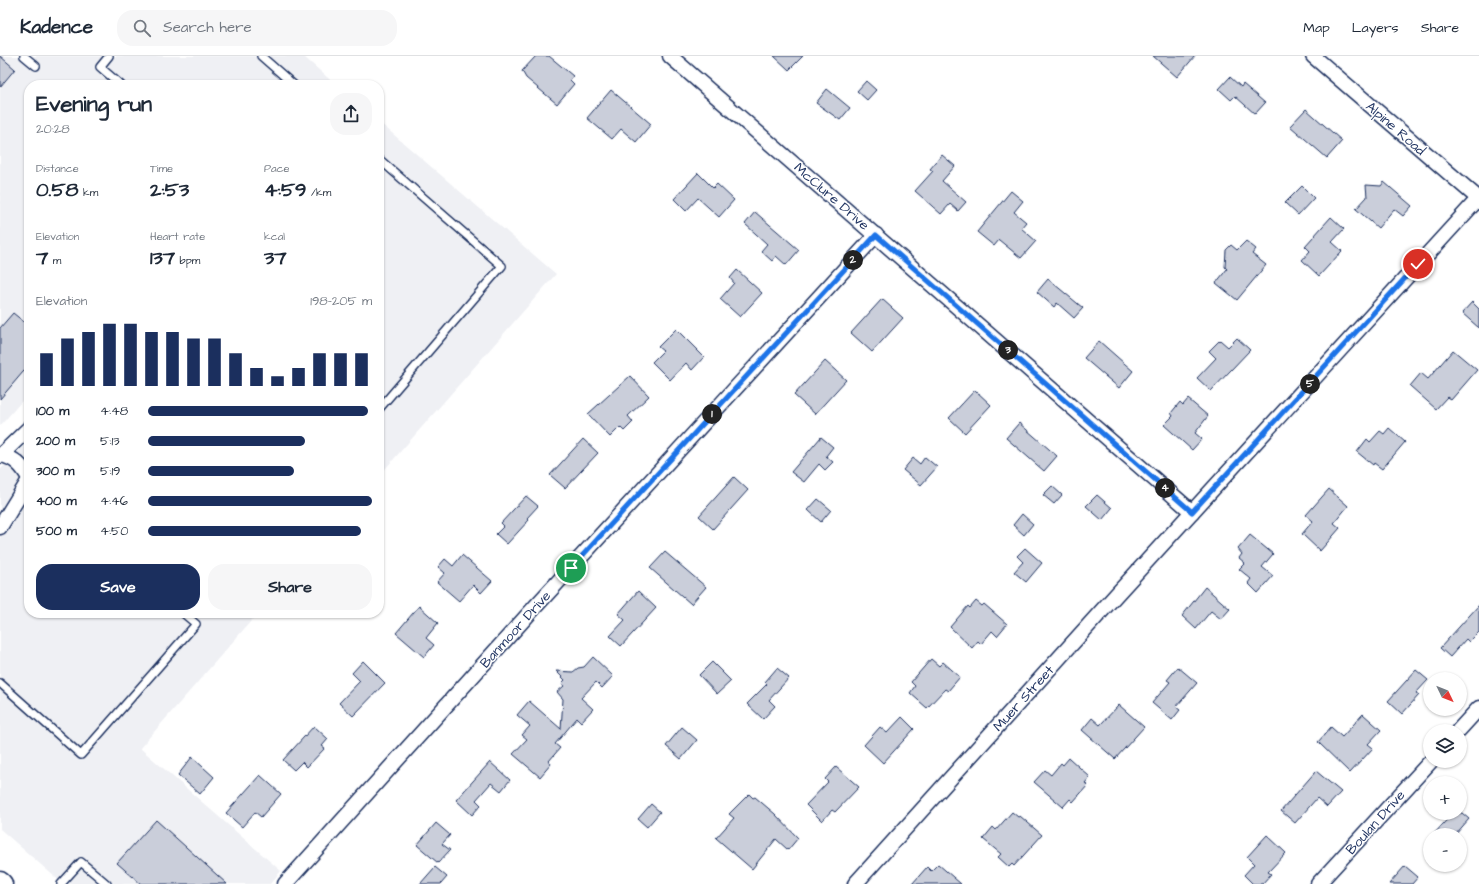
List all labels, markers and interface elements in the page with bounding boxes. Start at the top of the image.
search box [117,10,397,46]
text: Kadence [20,14,93,41]
icon: search [131,17,153,39]
text: Search here [163,17,252,38]
text: Map [1303,18,1330,38]
text: Layers [1352,18,1399,38]
text: Share [1421,18,1459,38]
text: Evening run [36,89,152,120]
button: share [330,93,372,135]
street label: Alpine Road [1361,97,1430,160]
text: 20:28 [36,120,70,138]
street label: McClure Drive [789,158,874,236]
text: Distance [36,161,79,176]
text: Time [150,161,173,176]
text: Pace [264,161,290,176]
text: 0.58 [36,176,79,204]
text: 2:53 [150,176,189,204]
text: 4:59 [264,176,307,204]
text: km [79,185,98,200]
text: /km [307,185,331,200]
text: Elevation [36,229,79,244]
text: Heart rate [150,229,205,244]
text: kcal [264,229,285,244]
text: 7 [36,244,48,272]
text: 137 [150,244,175,272]
text: 37 [264,244,286,272]
pin [1401,247,1435,281]
pin: 2 [843,250,863,270]
text: 2 [850,252,856,267]
text: m [48,253,61,268]
text: bpm [175,253,200,268]
icon: check [1407,253,1429,275]
text: Elevation [36,292,87,310]
text: 198–205 m [310,292,372,310]
pin: 3 [998,340,1018,360]
text: 3 [1005,342,1011,357]
pin: 5 [1300,374,1320,394]
text: 5 [1306,376,1314,391]
text: 100 m [36,402,69,420]
text: 4:48 [100,402,128,420]
pin: 1 [702,404,722,424]
text: 1 [711,406,713,421]
text: 200 m [36,432,75,450]
text: 5:13 [100,432,120,450]
text: 300 m [36,462,74,480]
text: 5:19 [100,462,120,480]
pin: 4 [1155,478,1175,498]
text: 4 [1161,480,1169,495]
text: 400 m [36,492,77,510]
text: 4:46 [100,492,128,510]
text: 500 m [36,522,77,540]
text: 4:50 [100,522,128,540]
pin [554,551,588,585]
icon: arrive [560,557,582,579]
button: Save [36,564,200,610]
button: Share [208,564,372,610]
street label: Banmoor Drive [476,586,556,673]
street label: Muer Street [989,661,1059,736]
north arrow [1423,672,1467,716]
map controls [1423,672,1467,872]
button: layers [1423,724,1467,768]
button: + [1423,776,1467,820]
street label: Boulan Drive [1341,786,1410,859]
button: − [1423,828,1467,872]

